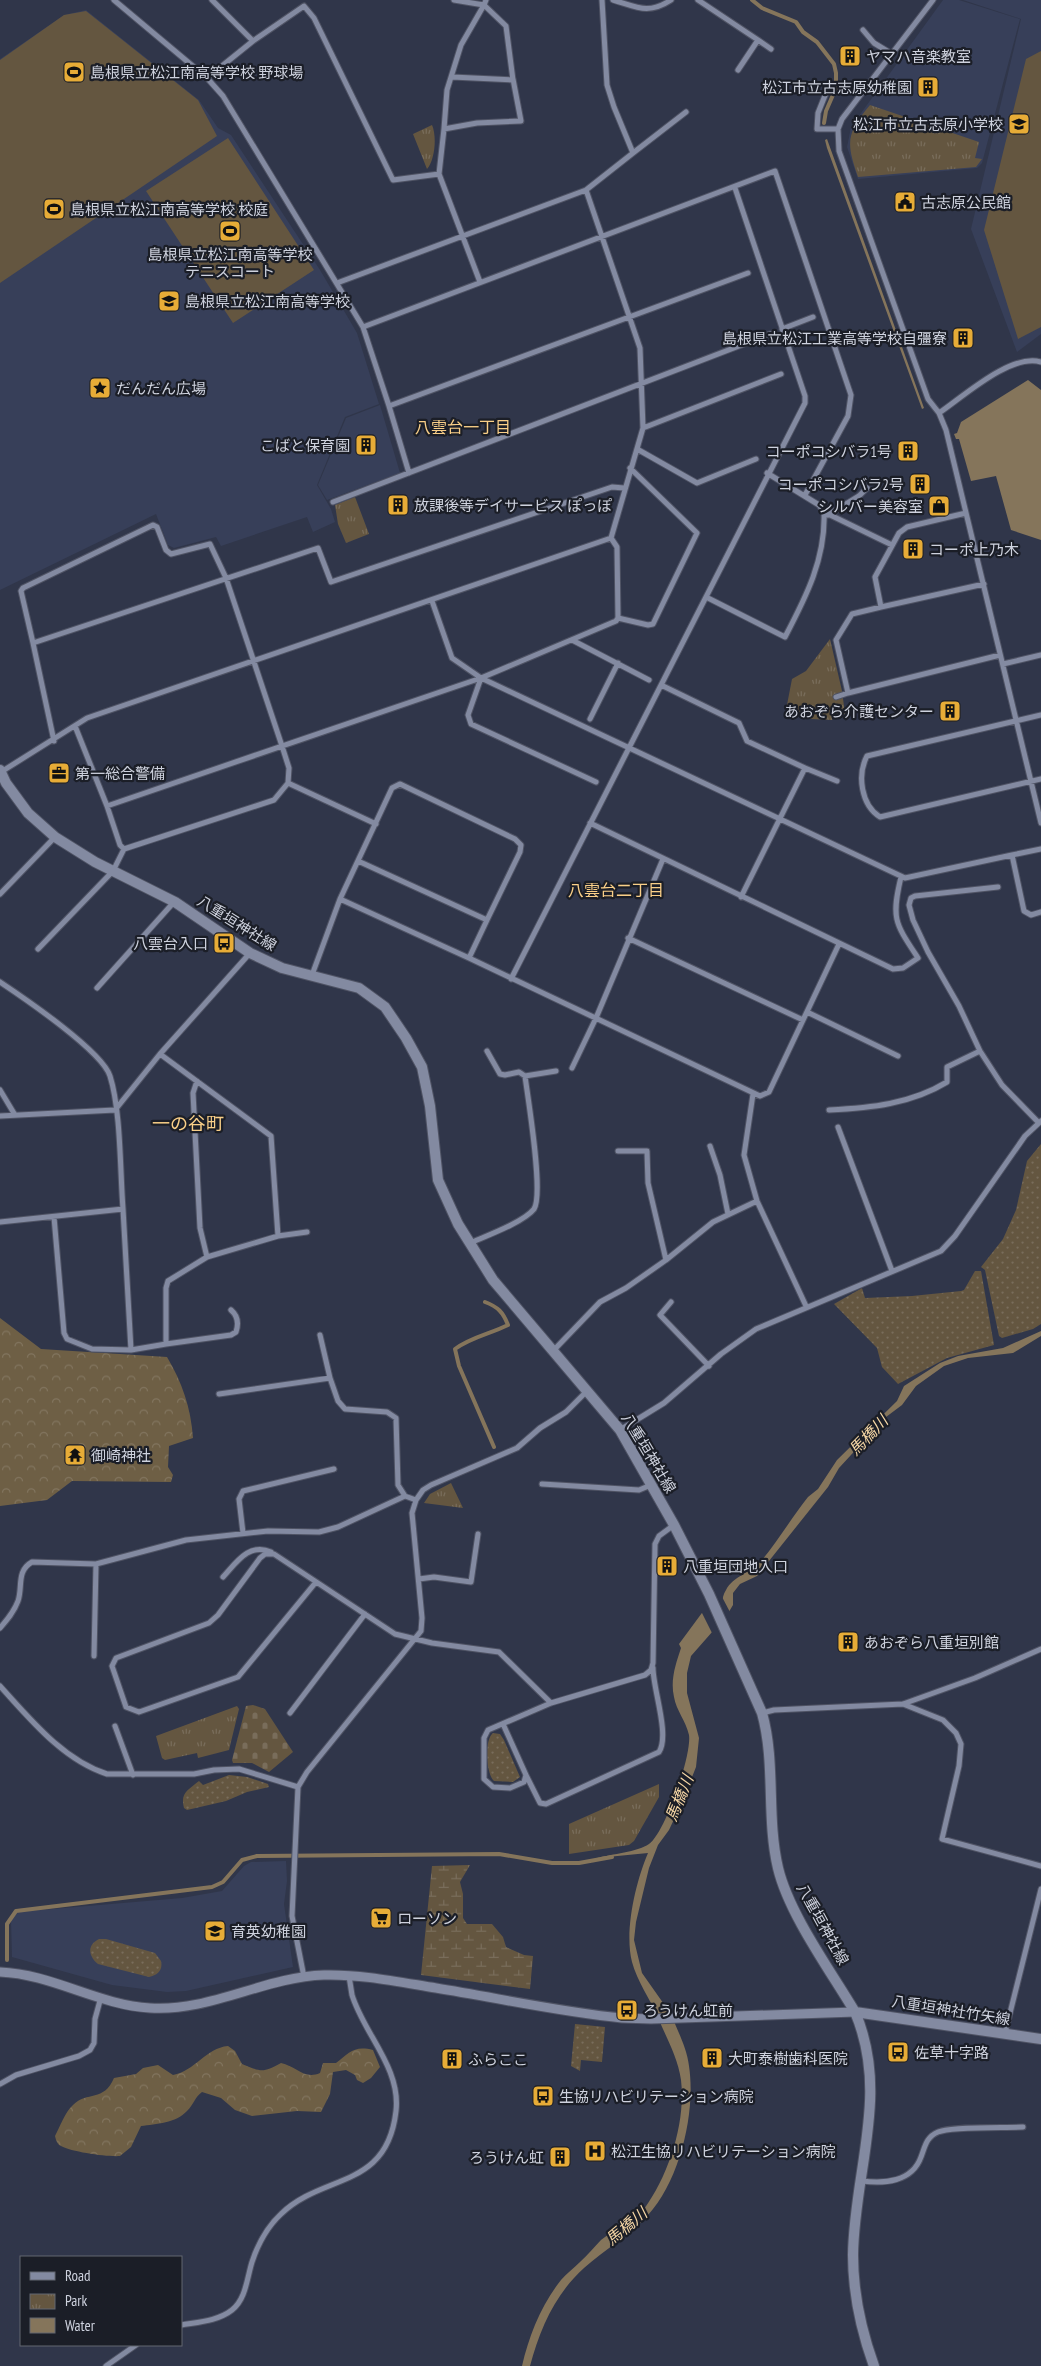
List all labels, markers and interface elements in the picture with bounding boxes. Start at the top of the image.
building icon: ヤマハ音楽教室 [838,44,862,68]
place label: ヤマハ音楽教室 [866,47,971,66]
sports icon: 島根県立松江南高等学校 野球場 [62,60,86,84]
place label: 島根県立松江南高等学校 野球場 [90,63,303,82]
building icon: 松江市立古志原幼稚園 [916,75,940,99]
place label: 松江市立古志原幼稚園 [762,78,912,97]
school or university icon: 松江市立古志原小学校 [1007,112,1031,136]
place label: 松江市立古志原小学校 [853,115,1003,134]
public building icon: 古志原公民館 [893,190,917,214]
place label: 古志原公民館 [921,193,1011,212]
sports icon: 島根県立松江南高等学校 校庭 [42,197,66,221]
place label: 島根県立松江南高等学校 校庭 [70,200,268,219]
sports icon: 島根県立松江南高等学校 テニスコート [218,219,242,243]
place label: 島根県立松江南高等学校 テニスコート [147,245,313,281]
school or university icon: 島根県立松江南高等学校 [157,289,181,313]
place label: 島根県立松江南高等学校 [185,292,350,311]
building icon: 島根県立松江工業高等学校自彊寮 [951,326,975,350]
place label: 島根県立松江工業高等学校自彊寮 [722,329,947,348]
place icon: だんだん広場 [88,376,112,400]
place label: だんだん広場 [116,379,206,398]
district label: 八雲台一丁目 [415,417,511,437]
building icon: こばと保育園 [354,433,378,457]
place label: こばと保育園 [260,436,350,455]
building icon: コーポコシバラ1号 [896,439,920,463]
place label: コーポコシバラ1号 [766,442,892,461]
building icon: コーポコシバラ2号 [908,472,932,496]
place label: コーポコシバラ2号 [778,475,904,494]
building icon: 放課後等デイサービス ぽっぽ [386,493,410,517]
shop icon: シルバー美容室 [927,494,951,518]
place label: 放課後等デイサービス ぽっぽ [414,496,612,515]
place label: シルバー美容室 [818,497,923,516]
building icon: コーポ上乃木 [901,537,925,561]
place label: コーポ上乃木 [929,540,1019,559]
building icon: あおぞら介護センター [938,699,962,723]
place label: あおぞら介護センター [784,702,934,721]
office icon: 第一総合警備 [47,761,71,785]
place label: 第一総合警備 [75,764,165,783]
district label: 八雲台二丁目 [568,880,664,900]
street label: 八重垣神社線 [194,891,280,955]
bus stop icon: 八雲台入口 [212,931,236,955]
place label: 八雲台入口 [133,934,208,953]
district label: 一の谷町 [152,1112,224,1135]
water label: 馬橋川 [844,1409,893,1459]
street label: 八重垣神社線 [618,1410,680,1496]
temple icon: 御崎神社 [63,1443,87,1467]
place label: 御崎神社 [91,1446,151,1465]
building icon: 八重垣団地入口 [655,1554,679,1578]
place label: 八重垣団地入口 [683,1557,788,1576]
building icon: あおぞら八重垣別館 [836,1630,860,1654]
place label: あおぞら八重垣別館 [864,1633,999,1652]
water label: 馬橋川 [661,1770,698,1824]
street label: 八重垣神社線 [793,1880,853,1968]
supermarket icon: ローソン [369,1906,393,1930]
place label: ローソン [397,1909,457,1928]
school or university icon: 育英幼稚園 [203,1919,227,1943]
place label: 育英幼稚園 [231,1922,306,1941]
street label: 八重垣神社竹矢線 [890,1991,1012,2029]
bus stop icon: ろうけん虹前 [615,1998,639,2022]
place label: ろうけん虹前 [643,2001,733,2020]
bus stop icon: 佐草十字路 [886,2040,910,2064]
place label: 佐草十字路 [914,2043,989,2062]
building icon: 大町泰樹歯科医院 [700,2046,724,2070]
building icon: ふらここ [440,2047,464,2071]
place label: 大町泰樹歯科医院 [728,2049,848,2068]
place label: ふらここ [468,2050,528,2069]
bus stop icon: 生協リハビリテーション病院 [531,2084,555,2108]
place label: 生協リハビリテーション病院 [559,2087,754,2106]
hospital icon: 松江生協リハビリテーション病院 [583,2139,607,2163]
place label: 松江生協リハビリテーション病院 [611,2142,836,2161]
building icon: ろうけん虹 [548,2145,572,2169]
place label: ろうけん虹 [469,2148,544,2167]
water label: 馬橋川 [601,2202,652,2249]
legend [20,2256,182,2346]
text: Road [65,2266,91,2285]
text: Park [65,2291,87,2310]
text: Water [65,2316,96,2335]

